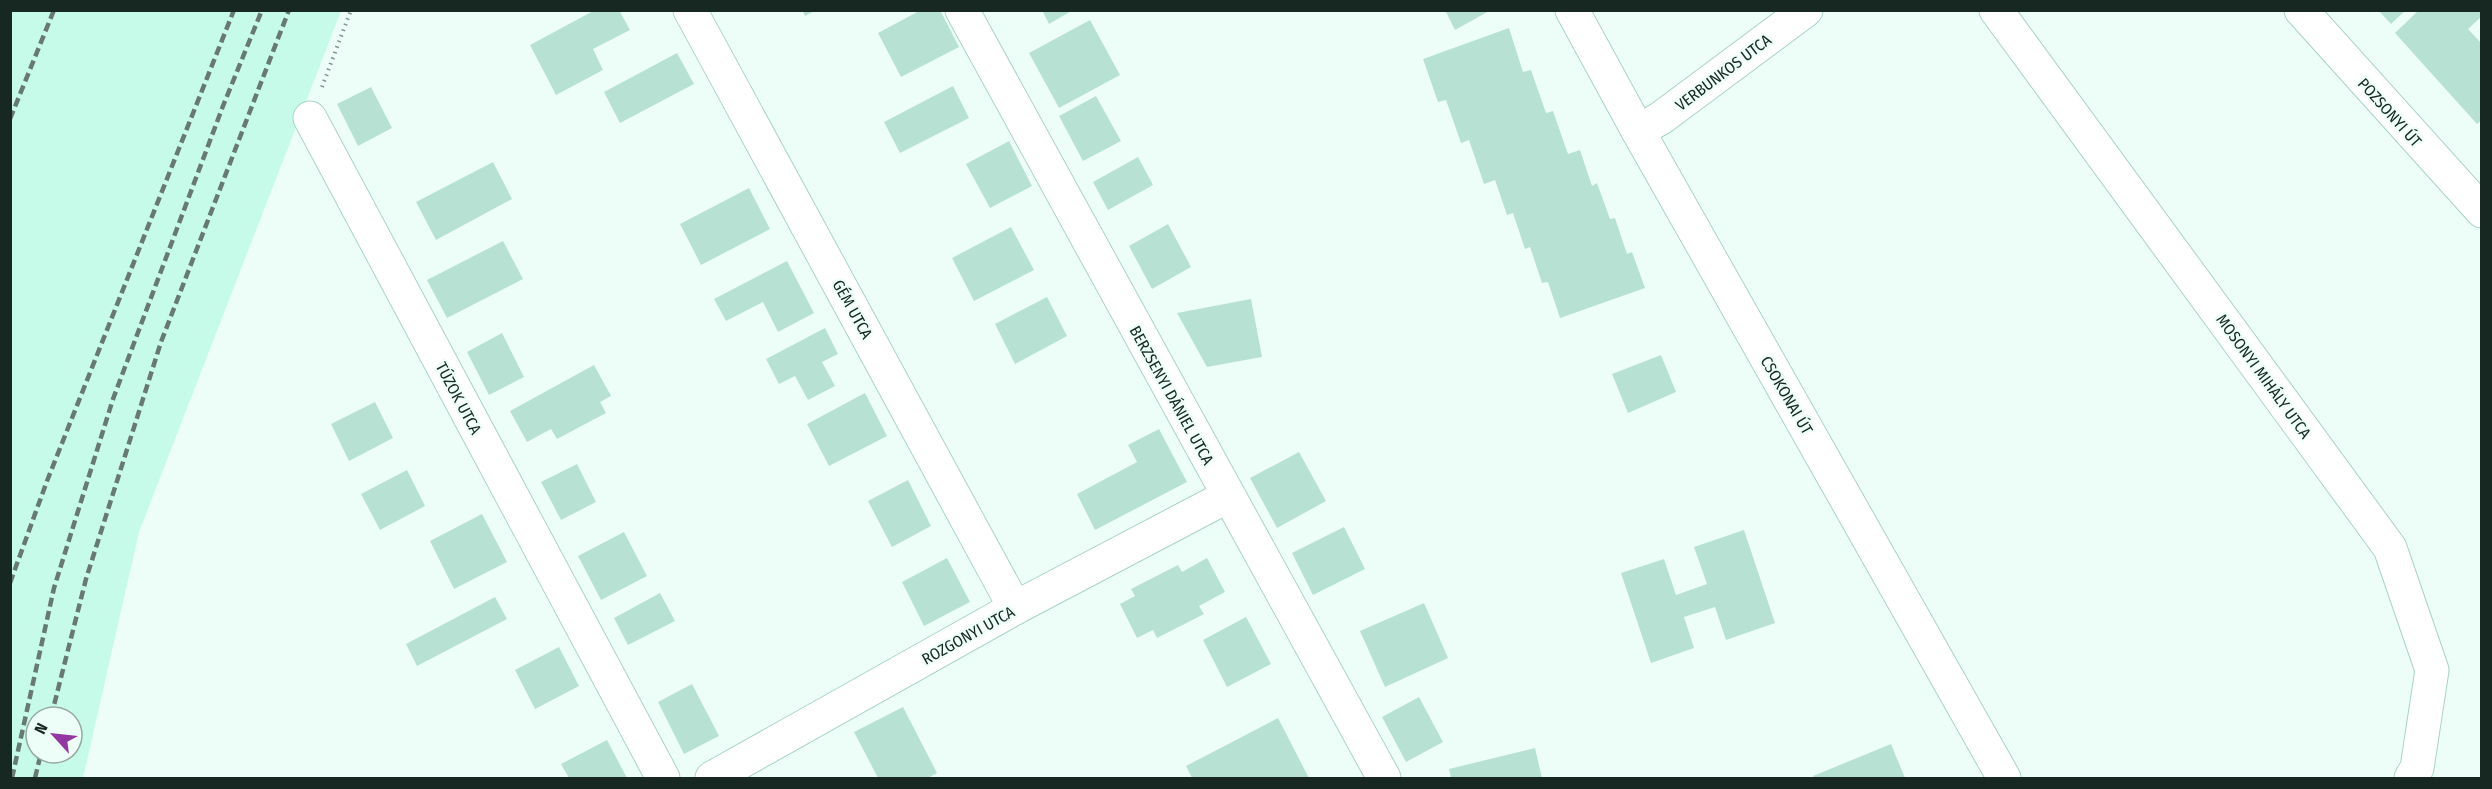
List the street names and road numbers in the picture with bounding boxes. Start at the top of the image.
street label: VERBUNKOS UTCA [1672,30,1775,115]
street label: POZSONYI ÚT [2354,74,2426,151]
street label: GÉM UTCA [829,276,877,343]
street label: MOSONYI MIHÁLY UTCA [2212,311,2315,443]
street label: BERZSENYI DÁNIEL UTCA [1125,322,1218,469]
street label: CSOKONAI ÚT [1757,353,1817,438]
street label: TÚZOK UTCA [432,359,486,438]
street label: ROZGONYI UTCA [919,602,1018,669]

